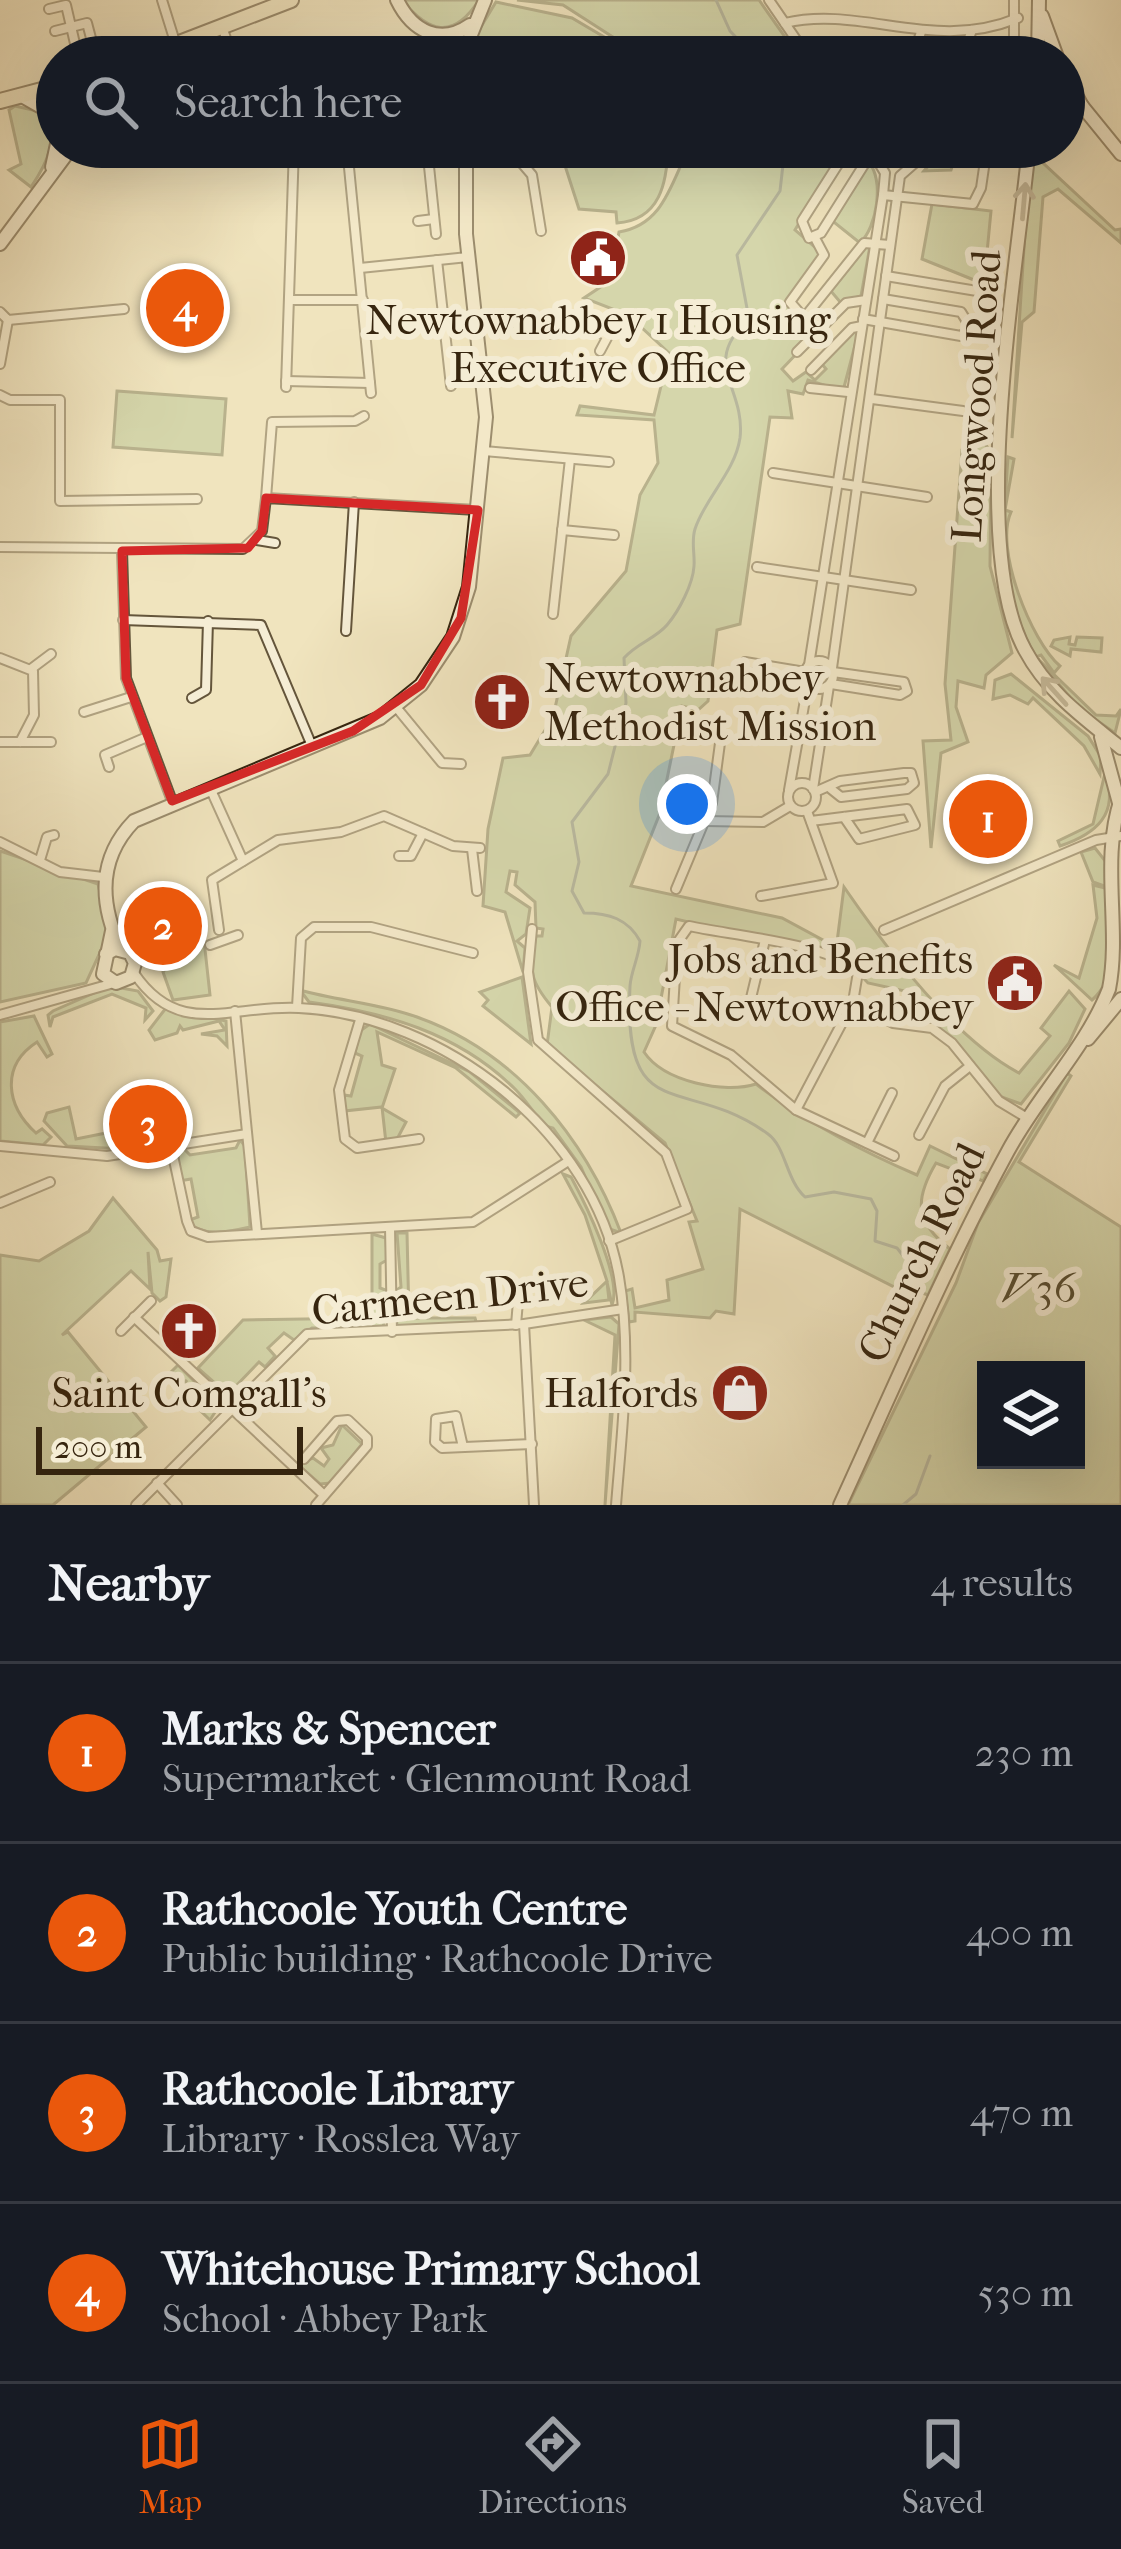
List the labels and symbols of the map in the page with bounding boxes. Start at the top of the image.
one-way arrow [1012,182,1035,221]
public building icon: Newtownabbey 1 Housing Executive Office [567,227,629,289]
street label: Longwood Road [942,247,1012,544]
pin: 4 [146,263,224,353]
place label: Newtownabbey 1 Housing Executive Office [366,296,831,393]
place label: Newtownabbey Methodist Mission [544,654,877,751]
church icon: Newtownabbey Methodist Mission [471,671,533,733]
one-way arrow [1041,677,1069,707]
your location [657,774,717,834]
pin: 1 [949,774,1027,864]
pin: 2 [124,881,202,971]
place label: Jobs and Benefits Office - Newtownabbey [555,935,975,1032]
public building icon: Jobs and Benefits Office - Newtownabbey [984,952,1046,1014]
pin: 3 [109,1079,187,1169]
street label: Church Road [848,1135,997,1370]
street label: Carmeen Drive [309,1258,591,1336]
park label: V36 [1002,1264,1077,1313]
church icon: Saint Comgall's [158,1300,220,1362]
shop icon: Halfords [709,1362,771,1424]
place label: Saint Comgall's [51,1369,327,1418]
place label: Halfords [544,1369,698,1418]
scale bar [36,1421,303,1474]

